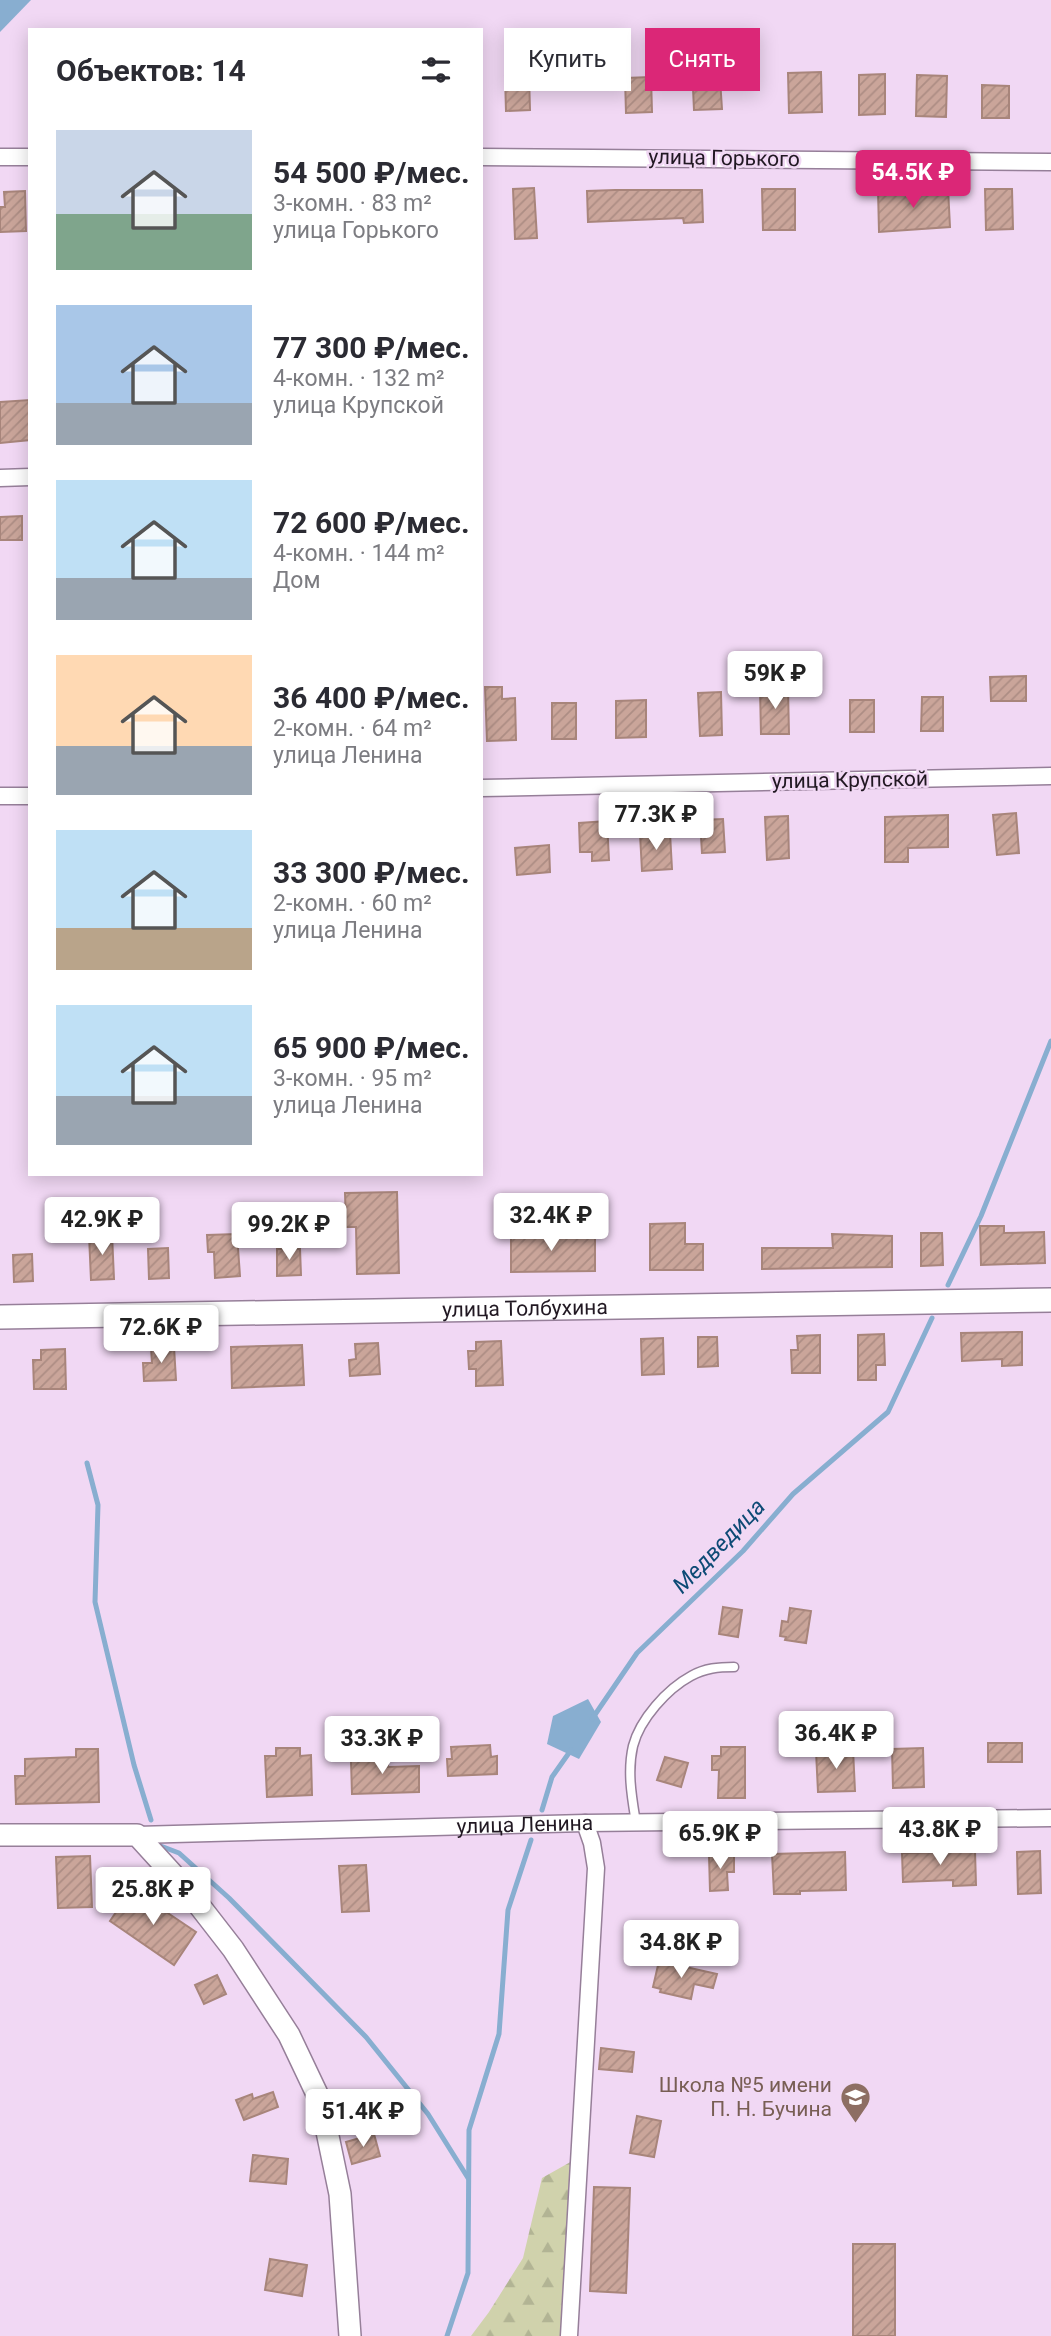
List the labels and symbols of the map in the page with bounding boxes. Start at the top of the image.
street label: улица Горького [648,145,800,171]
pin: 54.5K ₽ [848,150,978,210]
pin: 59K ₽ [726,652,824,711]
street label: улица Крупской [772,767,928,793]
pin: 77.3K ₽ [591,792,721,852]
pin: 32.4K ₽ [486,1194,616,1253]
pin: 42.9K ₽ [37,1198,167,1257]
pin: 99.2K ₽ [224,1202,354,1262]
street label: улица Толбухина [442,1295,608,1322]
pin: 72.6K ₽ [96,1306,226,1365]
water label: Медведица [667,1493,771,1599]
pin: 36.4K ₽ [771,1712,901,1771]
pin: 33.3K ₽ [317,1716,447,1776]
pin: 43.8K ₽ [875,1808,1005,1867]
street label: улица Ленина [456,1811,593,1838]
pin: 65.9K ₽ [655,1812,785,1871]
pin: 25.8K ₽ [88,1868,218,1927]
pin: 34.8K ₽ [616,1920,746,1980]
place label: Школа №5 имени П. Н. Бучина [659,2073,832,2121]
school or university icon: Школа №5 имени П. Н. Бучина [838,2080,872,2124]
pin: 51.4K ₽ [298,2090,428,2149]

